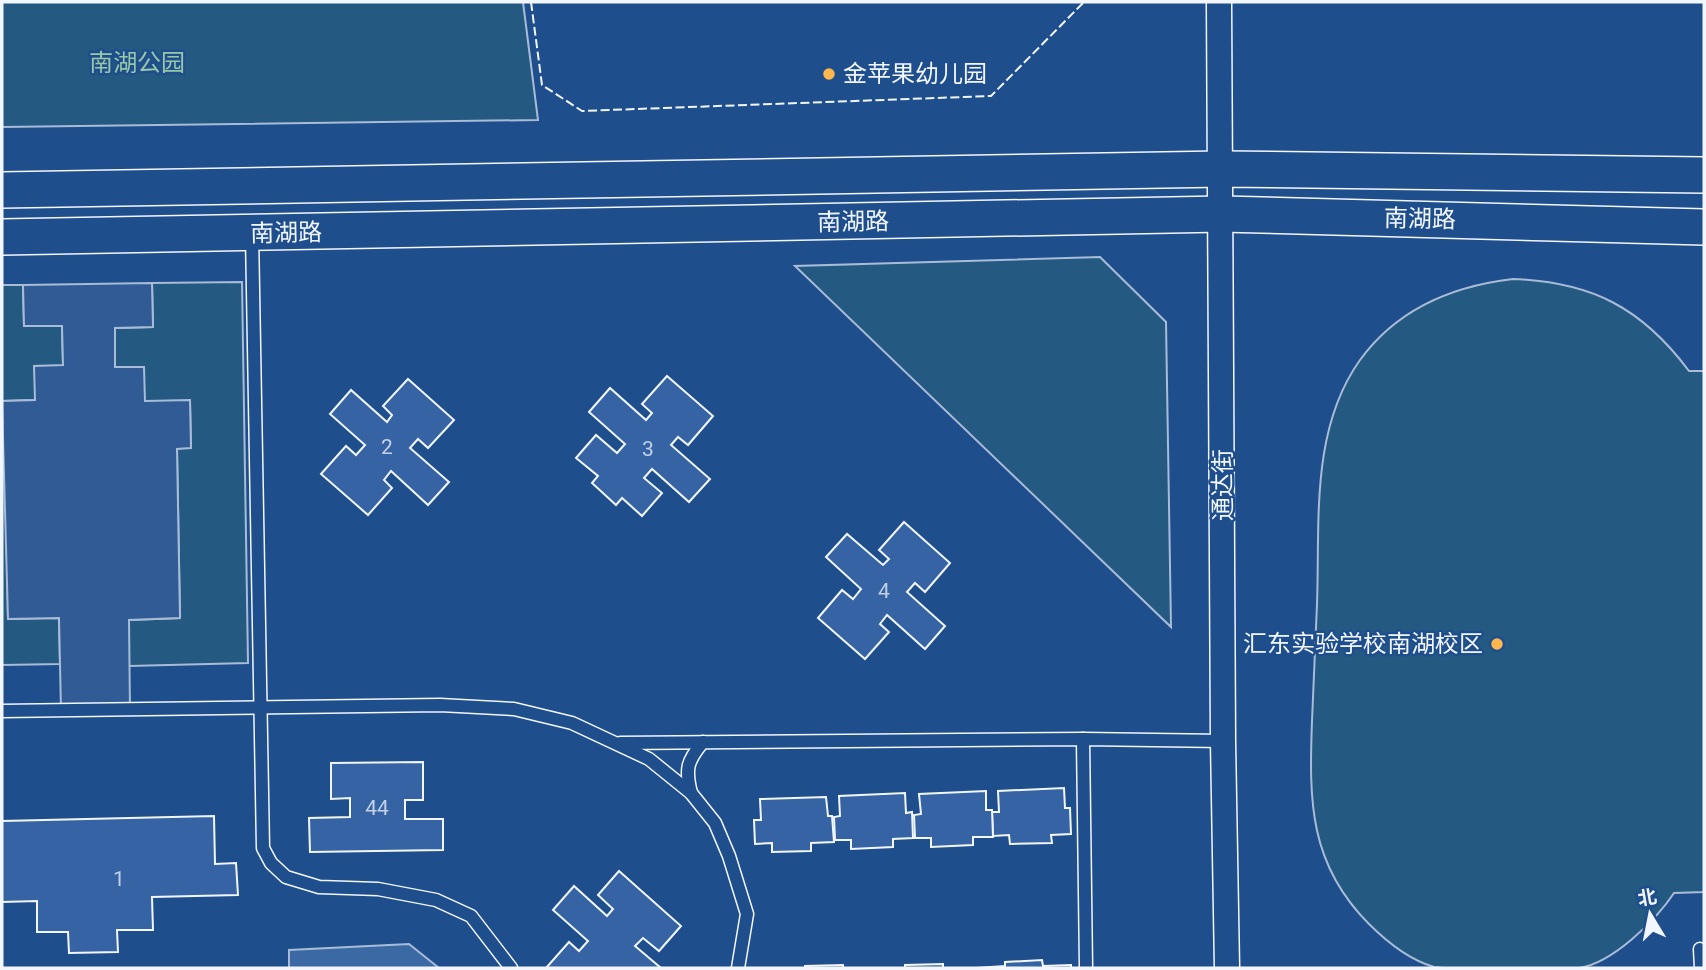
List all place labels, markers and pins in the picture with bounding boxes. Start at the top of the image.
place label: 金苹果幼儿园 [843,60,987,88]
marker: 金苹果幼儿园 [821,66,837,82]
place label: 汇东实验学校南湖校区 [1243,630,1483,658]
marker: 汇东实验学校南湖校区 [1489,636,1505,652]

